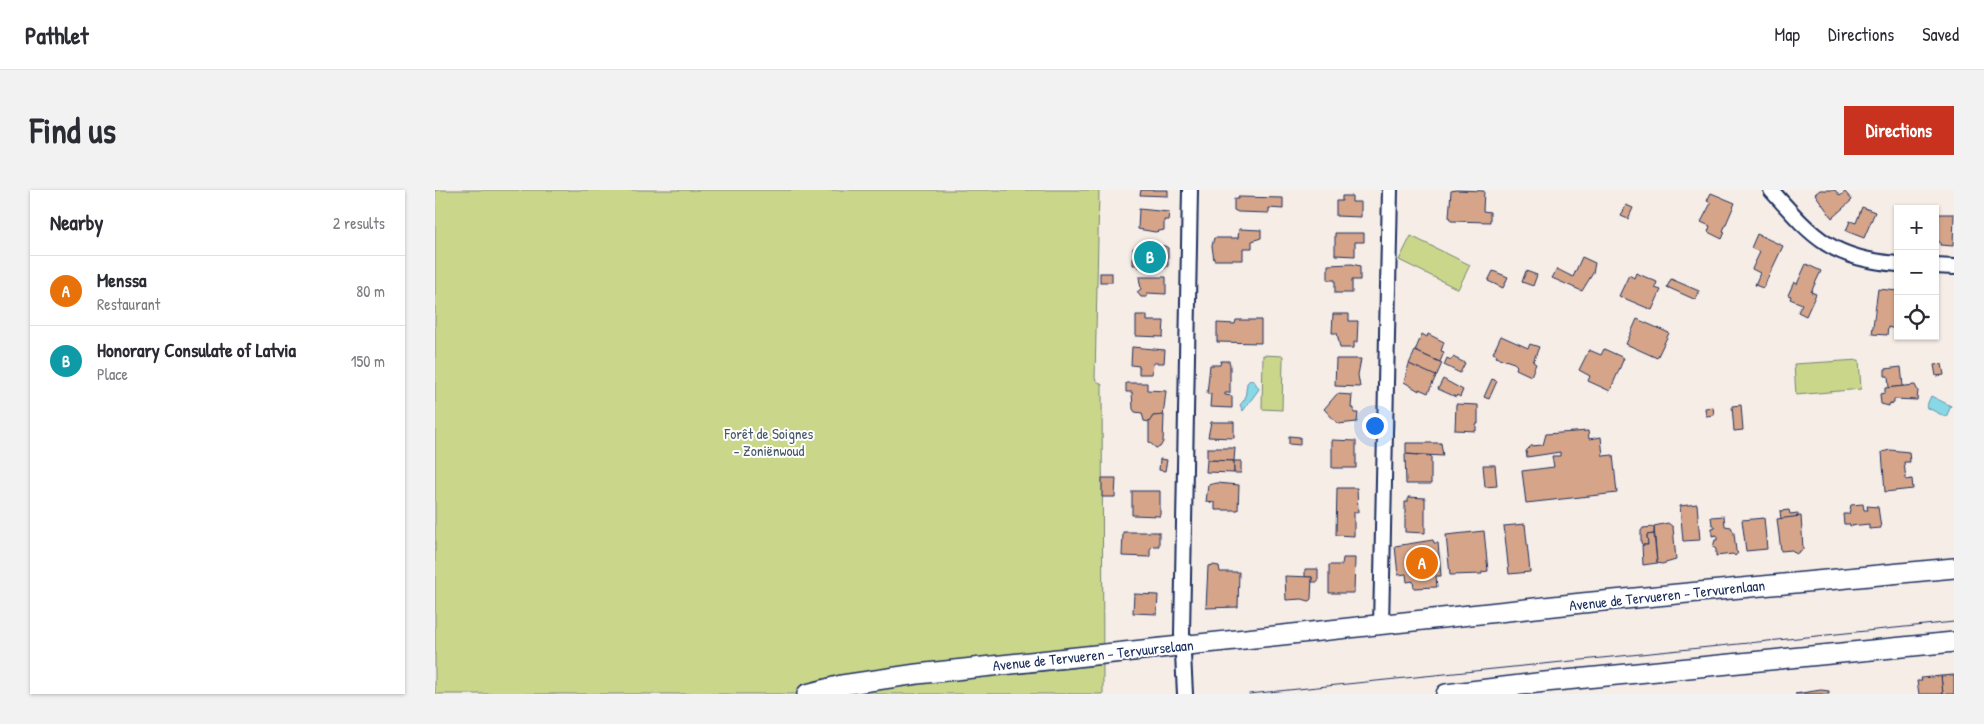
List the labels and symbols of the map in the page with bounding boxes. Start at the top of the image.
pin: B [1134,238,1166,276]
your location [1362,413,1388,439]
park label: Forêt de Soignes - Zoniënwoud [724,423,814,461]
pin: A [1406,544,1438,582]
street label: Avenue de Tervueren - Tervurenlaan [1568,574,1766,616]
street label: Avenue de Tervueren - Tervuurselaan [992,634,1195,676]

